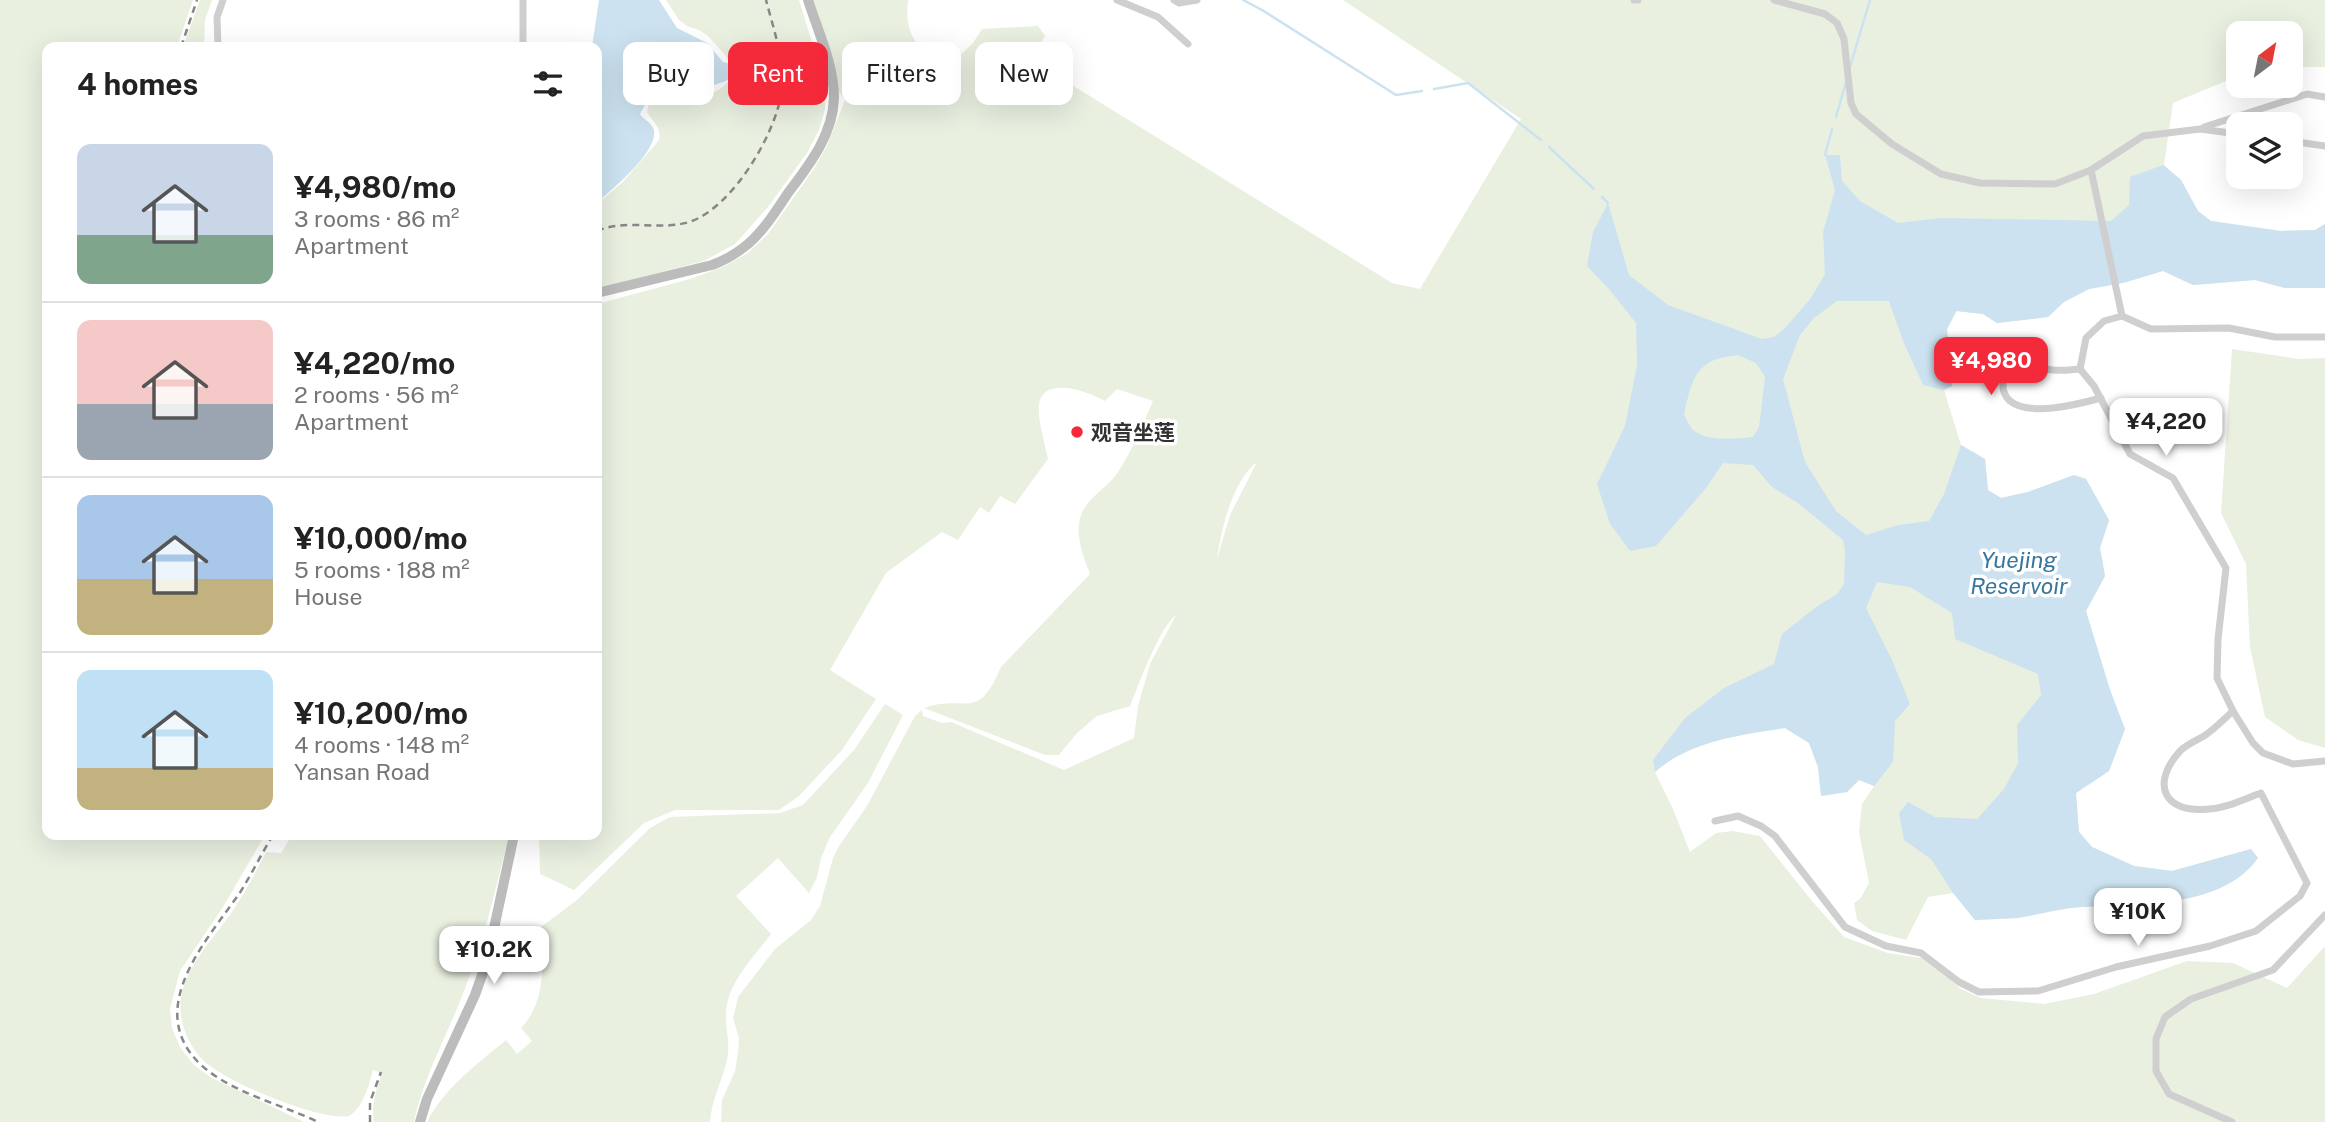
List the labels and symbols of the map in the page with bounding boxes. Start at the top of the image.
north arrow [2226,21,2303,98]
pin: ¥4,980 [1934,338,2048,397]
pin: ¥4,220 [2109,398,2223,458]
place label: 观音坐莲 [1091,420,1175,445]
marker: 观音坐莲 [1069,424,1085,440]
water label: Yuejing Reservoir [1970,546,2068,599]
pin: ¥10K [2097,888,2179,948]
pin: ¥10.2K [437,926,551,986]

